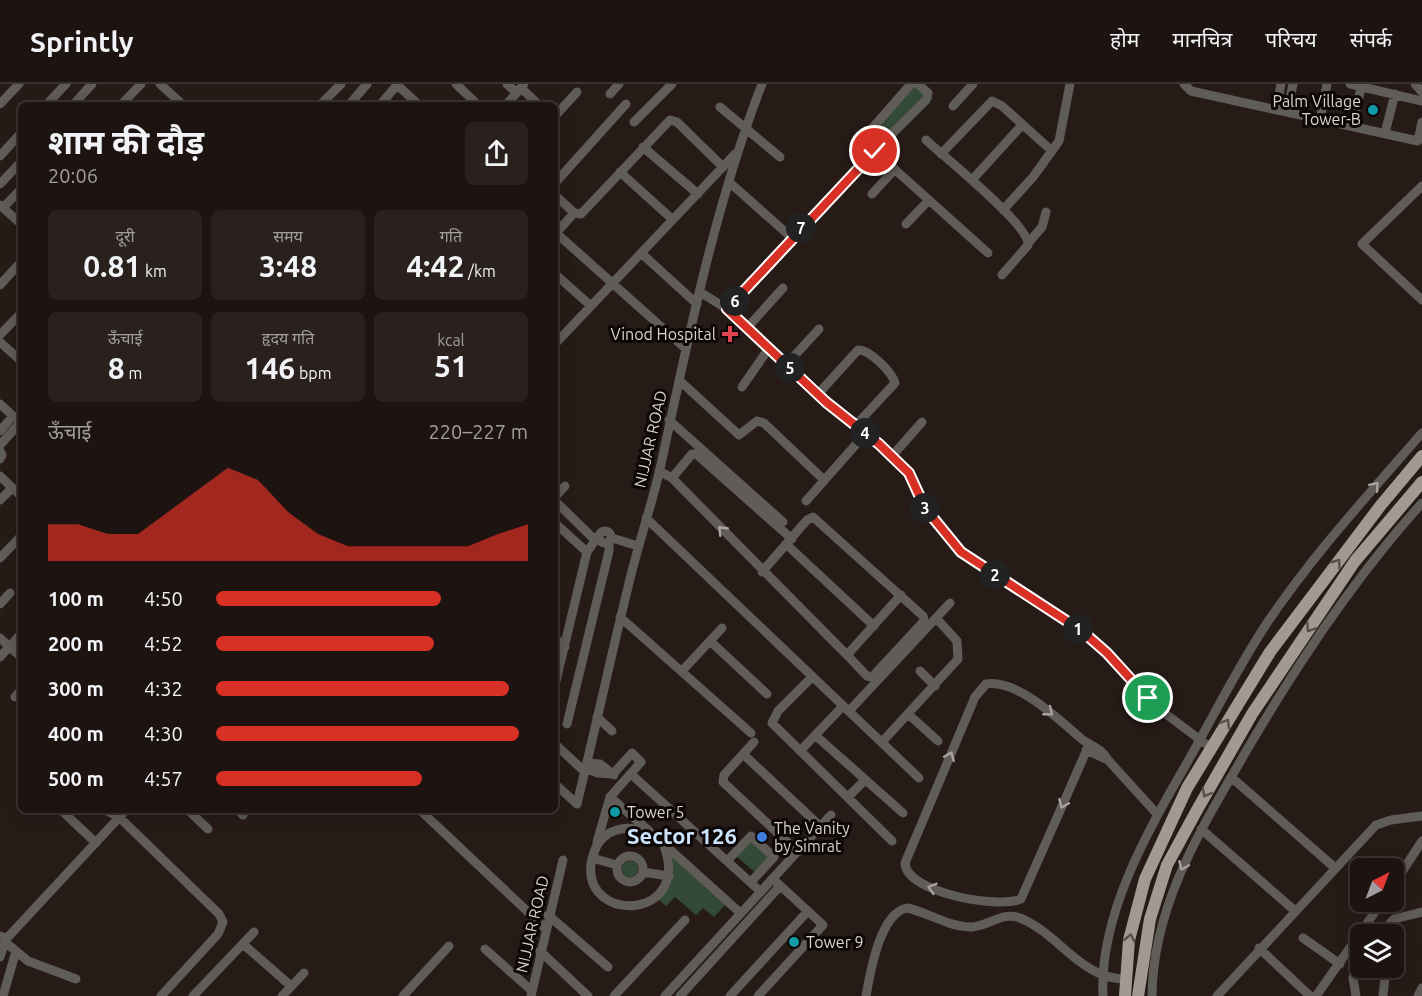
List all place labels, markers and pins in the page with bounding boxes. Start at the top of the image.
place label: Palm Village Tower-B [1272,92,1361,128]
marker: Palm Village Tower-B [1366,103,1380,117]
pin [849,125,900,176]
pin: 7 [786,213,816,243]
pin: 6 [720,286,750,316]
place label: Vinod Hospital [611,325,716,343]
marker: Vinod Hospital [721,325,739,343]
pin: 5 [775,353,805,383]
pin: 4 [850,418,880,448]
pin: 3 [910,493,940,523]
pin: 2 [980,560,1010,590]
pin: 1 [1063,614,1093,644]
pin [1122,672,1173,723]
place label: Tower 5 [627,803,684,821]
marker: Tower 5 [608,805,622,819]
place label: The Vanity by Simrat [774,819,850,855]
marker: The Vanity by Simrat [755,830,769,844]
place label: Tower 9 [806,933,863,951]
marker: Tower 9 [787,935,801,949]

